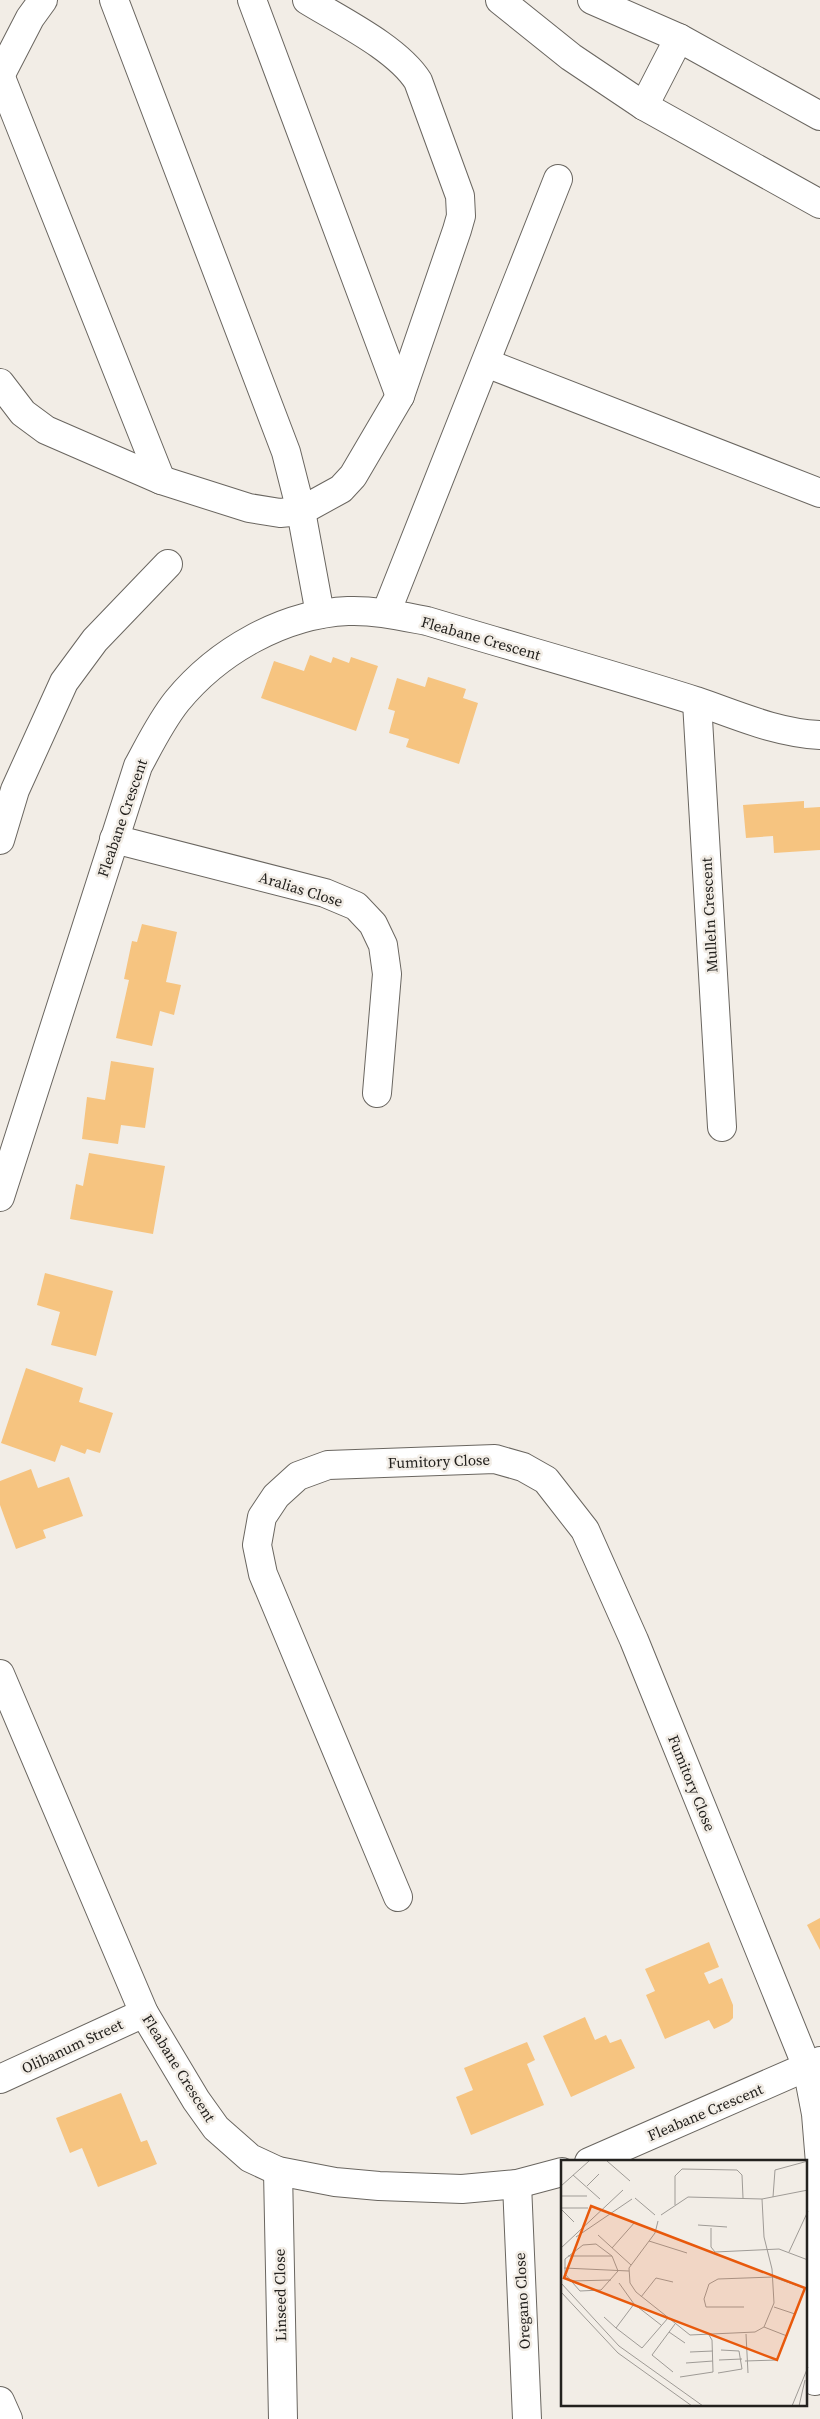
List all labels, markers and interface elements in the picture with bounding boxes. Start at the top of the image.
street label: Fleabane Crescent [419,611,543,665]
street label: Fleabane Crescent [92,756,152,880]
street label: MulleIn Crescent [695,857,723,973]
street label: Aralias Close [256,866,346,912]
street label: Fumitory Close [388,1449,491,1473]
street label: Fumitory Close [663,1732,721,1835]
street label: Fleabane Crescent [137,2010,221,2126]
street label: Olibanum Street [18,2013,126,2079]
street label: Fleabane Crescent [644,2078,766,2146]
inset map [561,2160,808,2406]
street label: Linseed Close [269,2248,291,2342]
street label: Oregano Close [509,2252,535,2350]

